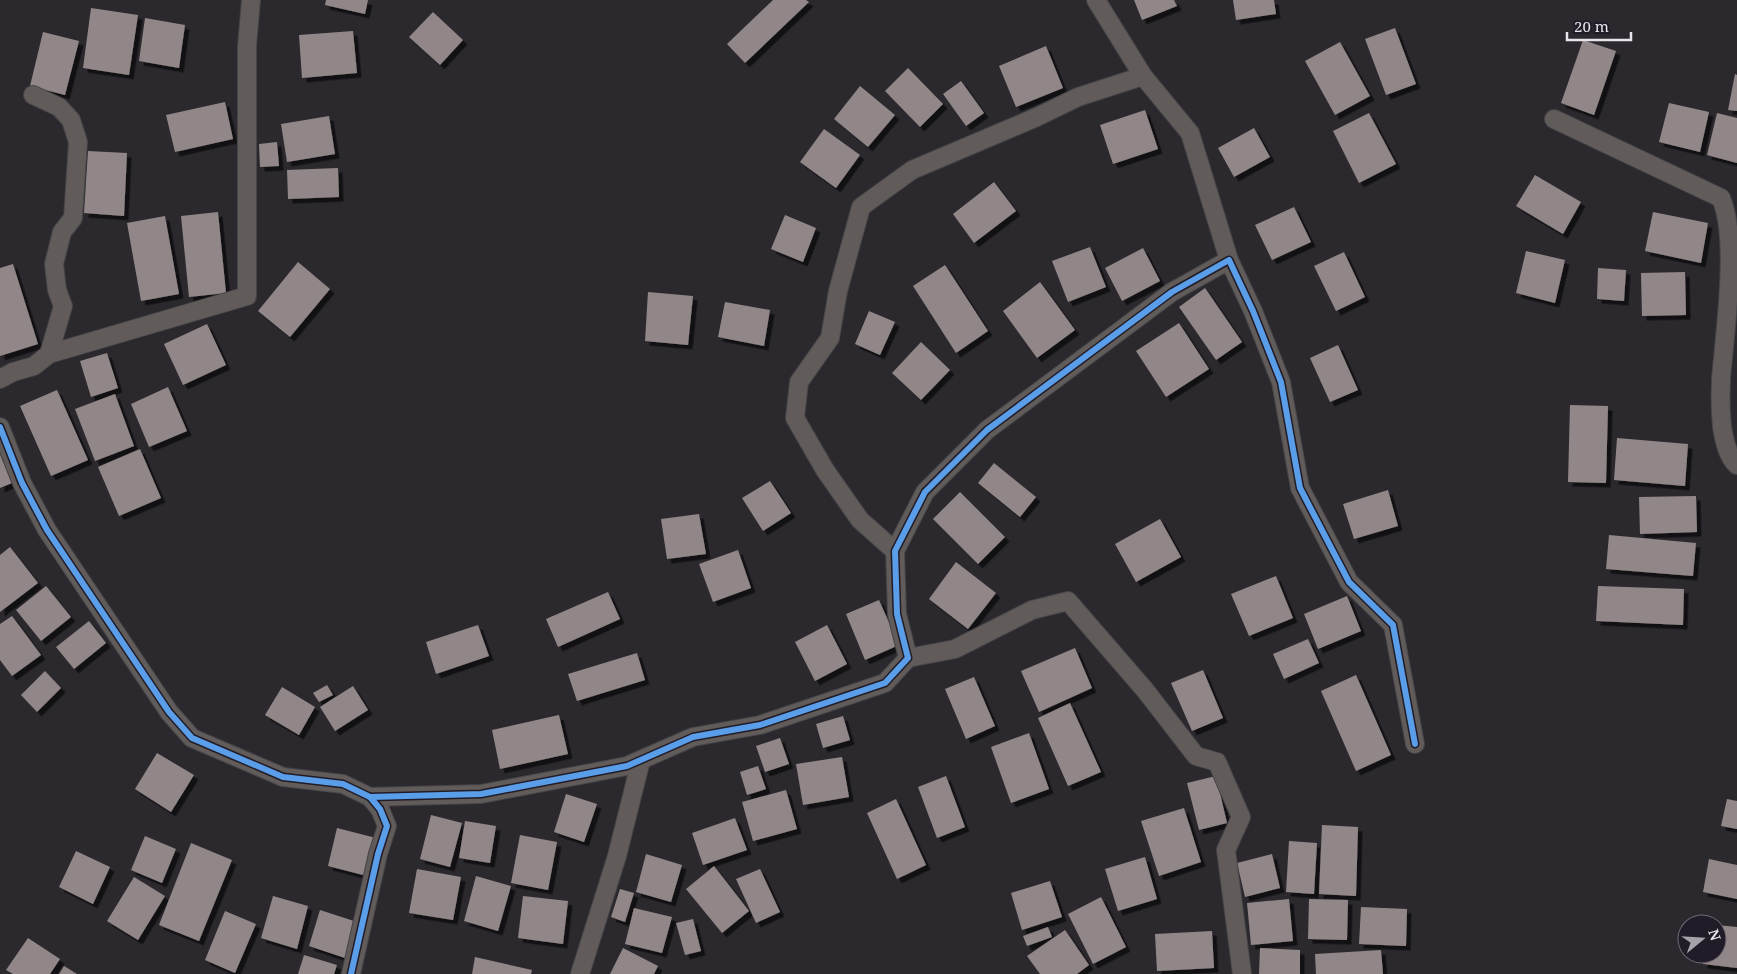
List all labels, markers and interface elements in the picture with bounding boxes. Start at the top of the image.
scale bar [1567,10,1631,42]
text: 20 m [1574,16,1609,36]
north arrow [1677,914,1727,964]
text: N [1704,927,1726,943]

